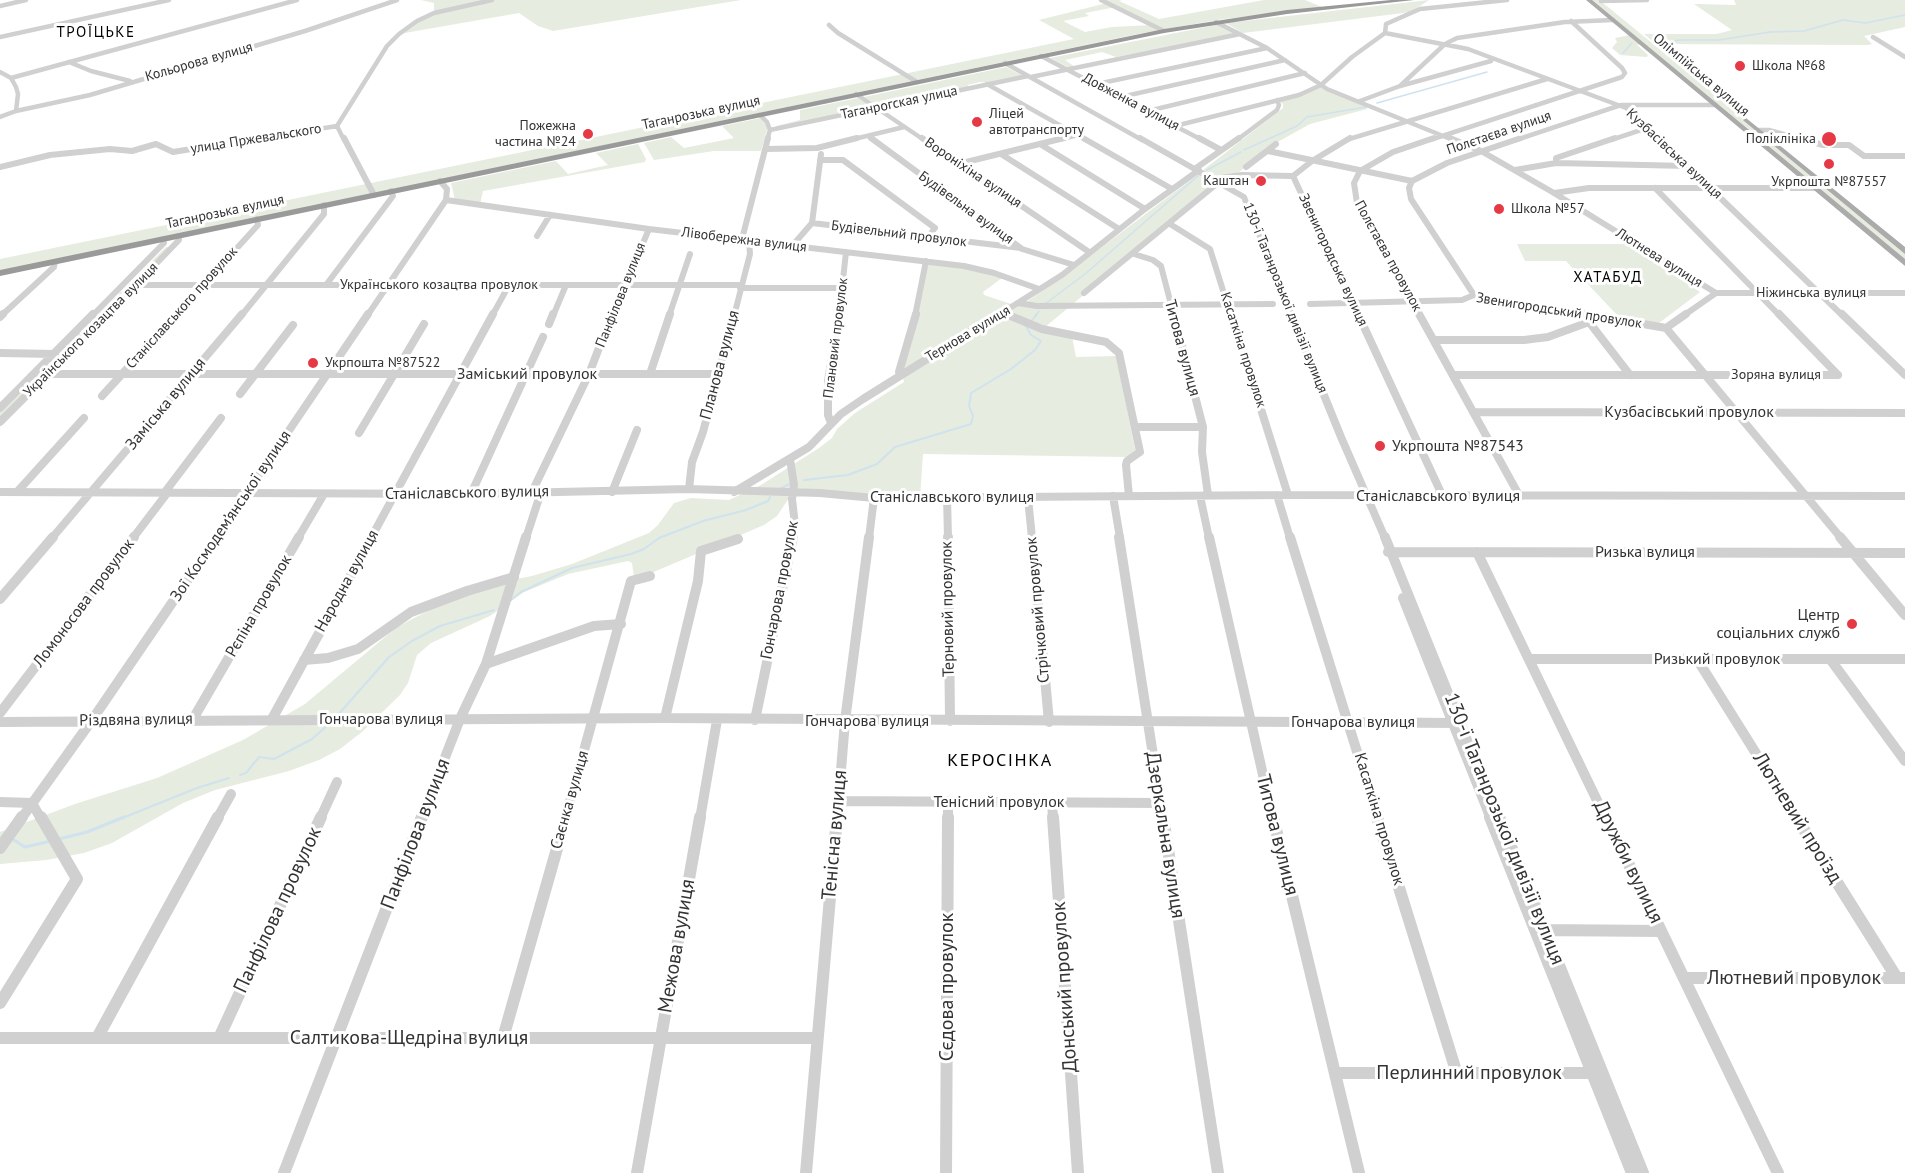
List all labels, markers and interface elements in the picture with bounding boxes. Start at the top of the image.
district label: ТРОЇЦЬКЕ [57,24,135,42]
street label: Олімпійська вулиця [1650,30,1752,120]
street label: Кольорова вулиця [143,39,255,85]
place label: Школа №68 [1752,58,1826,74]
marker: Школа №68 [1733,59,1747,73]
street label: Довженка вулиця [1080,69,1182,135]
street label: Таганрогская улица [839,82,959,124]
street label: Таганрозька вулиця [640,92,762,134]
street label: Кузбасівська вулиця [1622,105,1726,203]
place label: Ліцей автотранспорту [989,106,1084,138]
street label: Полєтаєва вулиця [1445,107,1553,159]
marker: Ліцей автотранспорту [970,115,984,129]
place label: Пожежна частина №24 [495,118,576,150]
street label: улица Пржевальского [189,120,323,158]
marker: Пожежна частина №24 [581,127,595,141]
marker: Поліклініка [1820,130,1838,148]
place label: Поліклініка [1746,131,1816,147]
street label: Вороніхіна вулиця [921,134,1025,212]
marker: Укрпошта №87557 [1822,157,1836,171]
street label: Будівельна вулиця [915,168,1017,248]
place label: Каштан [1203,173,1249,189]
marker: Каштан [1254,174,1268,188]
place label: Укрпошта №87557 [1771,174,1887,190]
street label: Таганрозька вулиця [164,191,286,233]
street label: Звенигородська вулиця [1295,191,1371,329]
street label: Полєтаєва провулок [1351,198,1425,314]
street label: 130-ї Таганрозької дивізії вулиця [1239,200,1331,396]
place label: Школа №57 [1511,201,1585,217]
marker: Школа №57 [1492,202,1506,216]
street label: Будівельний провулок [830,217,968,251]
street label: Лівобережна вулиця [680,224,808,256]
street label: Лютнева вулиця [1613,225,1705,291]
street label: Панфілова вулиця [592,240,650,350]
street label: Станіславського провулок [123,244,241,372]
street label: Українського козацтва вулиця [20,259,162,401]
district label: ХАТАБУД [1573,269,1643,287]
street label: Українського козацтва провулок [340,277,538,293]
street label: Плановий провулок [820,277,852,399]
street label: Ніжинська вулиця [1756,285,1866,301]
street label: Касаткіна провулок [1216,290,1270,410]
street label: Звенигородський провулок [1475,290,1643,332]
street label: Титова вулиця [1160,298,1204,398]
street label: Тернова вулиця [923,302,1013,366]
street label: Планова вулиця [696,308,744,422]
street label: Заміська вулиця [122,354,210,454]
place label: Укрпошта №87522 [325,355,440,371]
marker: Укрпошта №87522 [306,356,320,370]
street label: Заміський провулок [457,364,597,384]
street label: Зоряна вулиця [1731,367,1821,383]
street label: Кузбасівський провулок [1604,402,1774,422]
street label: Зої Космодем’янської вулиця [167,427,295,605]
place label: Укрпошта №87543 [1392,436,1524,456]
marker: Укрпошта №87543 [1373,439,1387,453]
street label: Станіславського вулиця [385,482,549,504]
street label: Станіславського вулиця [1356,486,1520,506]
street label: Станіславського вулиця [870,487,1034,507]
street label: Гончарова провулок [757,519,803,661]
street label: Народна вулиця [311,527,383,635]
street label: Ломоносова провулок [30,535,138,671]
street label: Стрічковий провулок [1022,536,1054,684]
street label: Терновий провулок [937,541,959,677]
street label: Ризька вулиця [1595,542,1695,562]
street label: Рєпіна провулок [222,551,296,661]
place label: Центр соціальних служб [1716,605,1840,643]
marker: Центр соціальних служб [1845,617,1859,631]
street label: Ризький провулок [1654,649,1780,669]
street label: 130-ї Таганрозької дивізії вулиця [1438,690,1570,968]
street label: Різдвяна вулиця [79,709,193,731]
street label: Гончарова вулиця [319,709,443,729]
street label: Гончарова вулиця [805,711,929,731]
street label: Гончарова вулиця [1291,712,1415,732]
street label: Лютневий проїзд [1747,748,1847,888]
street label: Саєнка вулиця [547,749,593,851]
district label: КЕРОСІНКА [947,750,1053,772]
street label: Дзеркальна вулиця [1140,750,1190,920]
street label: Касаткіна провулок [1350,751,1408,887]
street label: Панфілова вулиця [376,755,456,913]
street label: Тенісна вулиця [817,769,853,901]
street label: Титова вулиця [1250,772,1304,898]
street label: Тенісний провулок [934,792,1064,812]
street label: Дружби вулиця [1588,797,1668,927]
street label: Панфілова провулок [229,823,327,997]
street label: Межова вулиця [653,877,701,1015]
street label: Донський провулок [1047,901,1083,1073]
street label: Сєдова провулок [935,913,959,1061]
street label: Лютневий провулок [1707,966,1881,990]
street label: Салтикова-Щедріна вулиця [290,1026,528,1050]
street label: Перлинний провулок [1376,1061,1562,1085]

